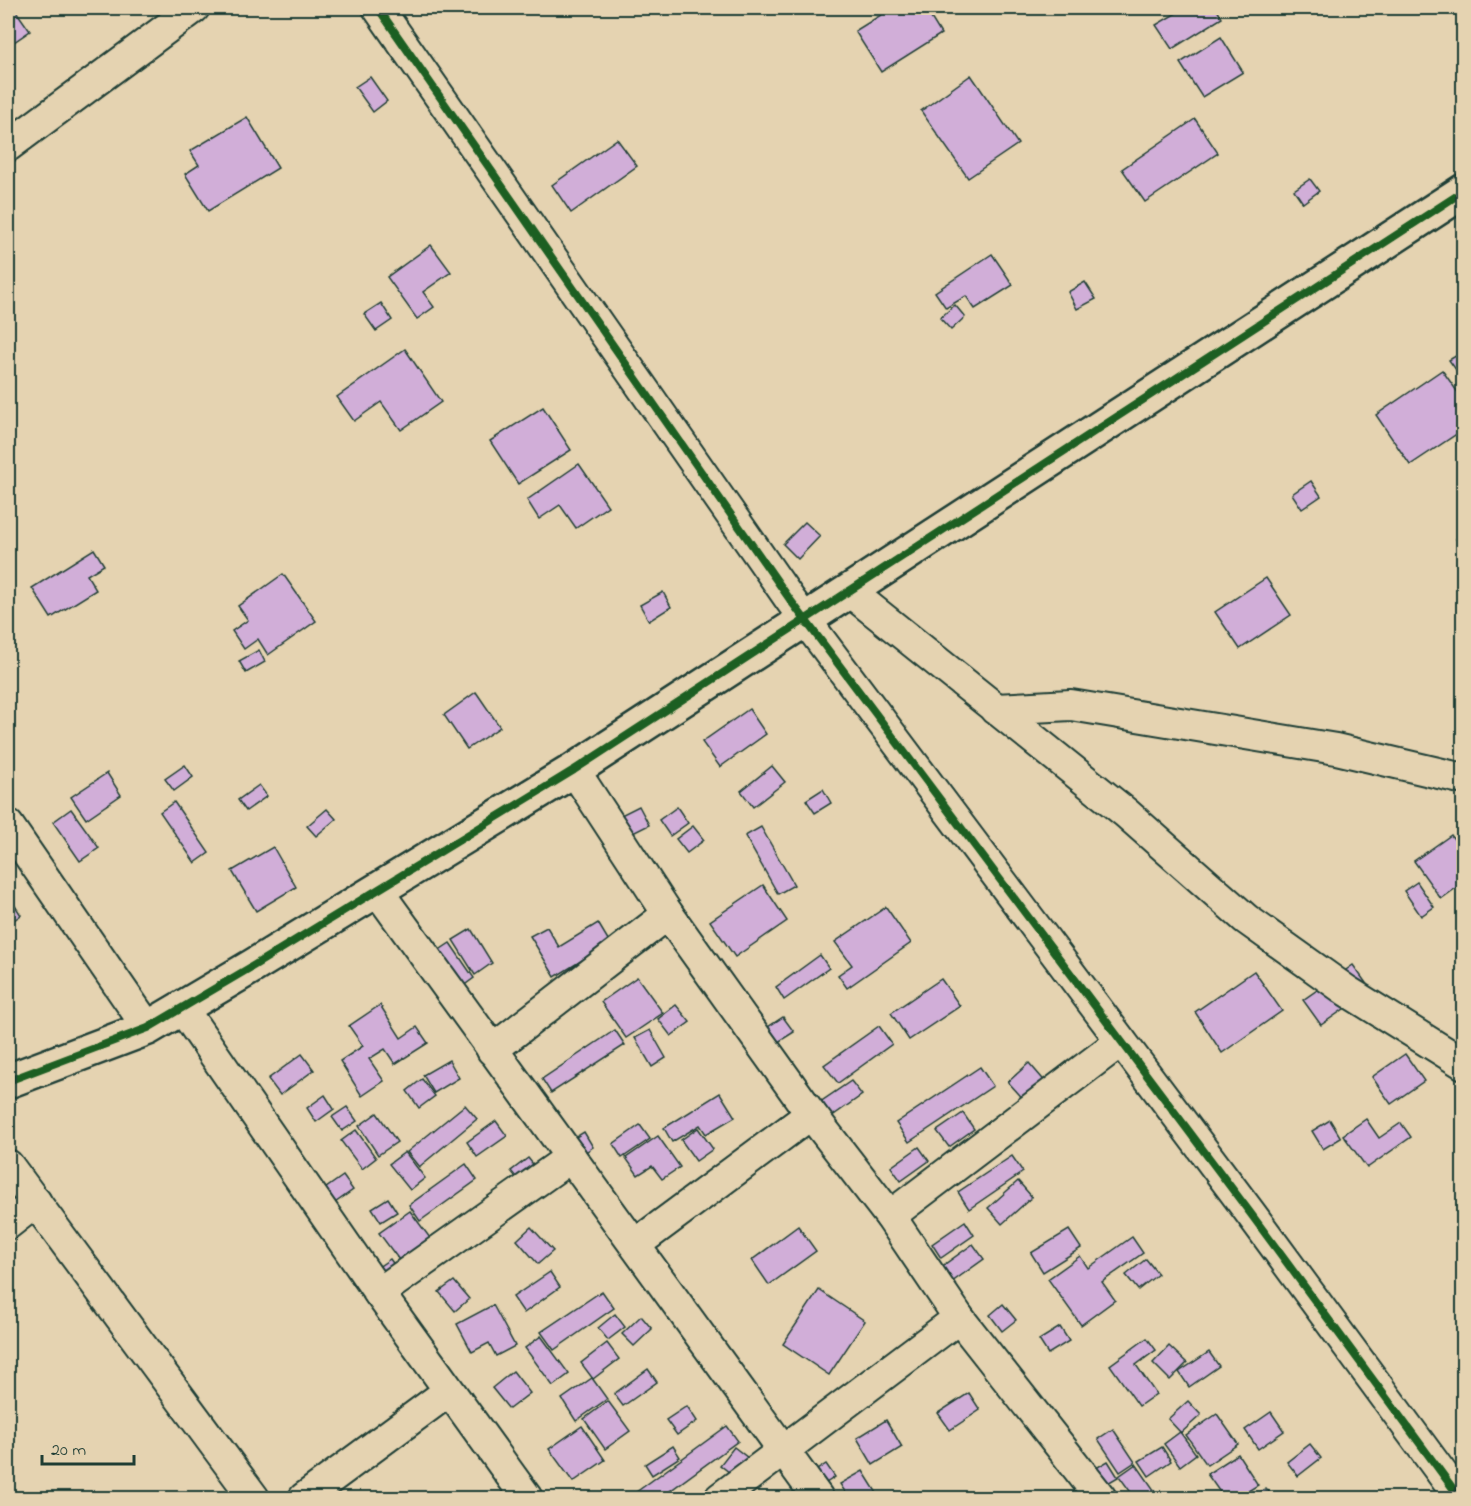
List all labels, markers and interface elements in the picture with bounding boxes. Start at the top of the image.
scale bar [42,1428,134,1466]
text: 20 m [51,1438,86,1464]

